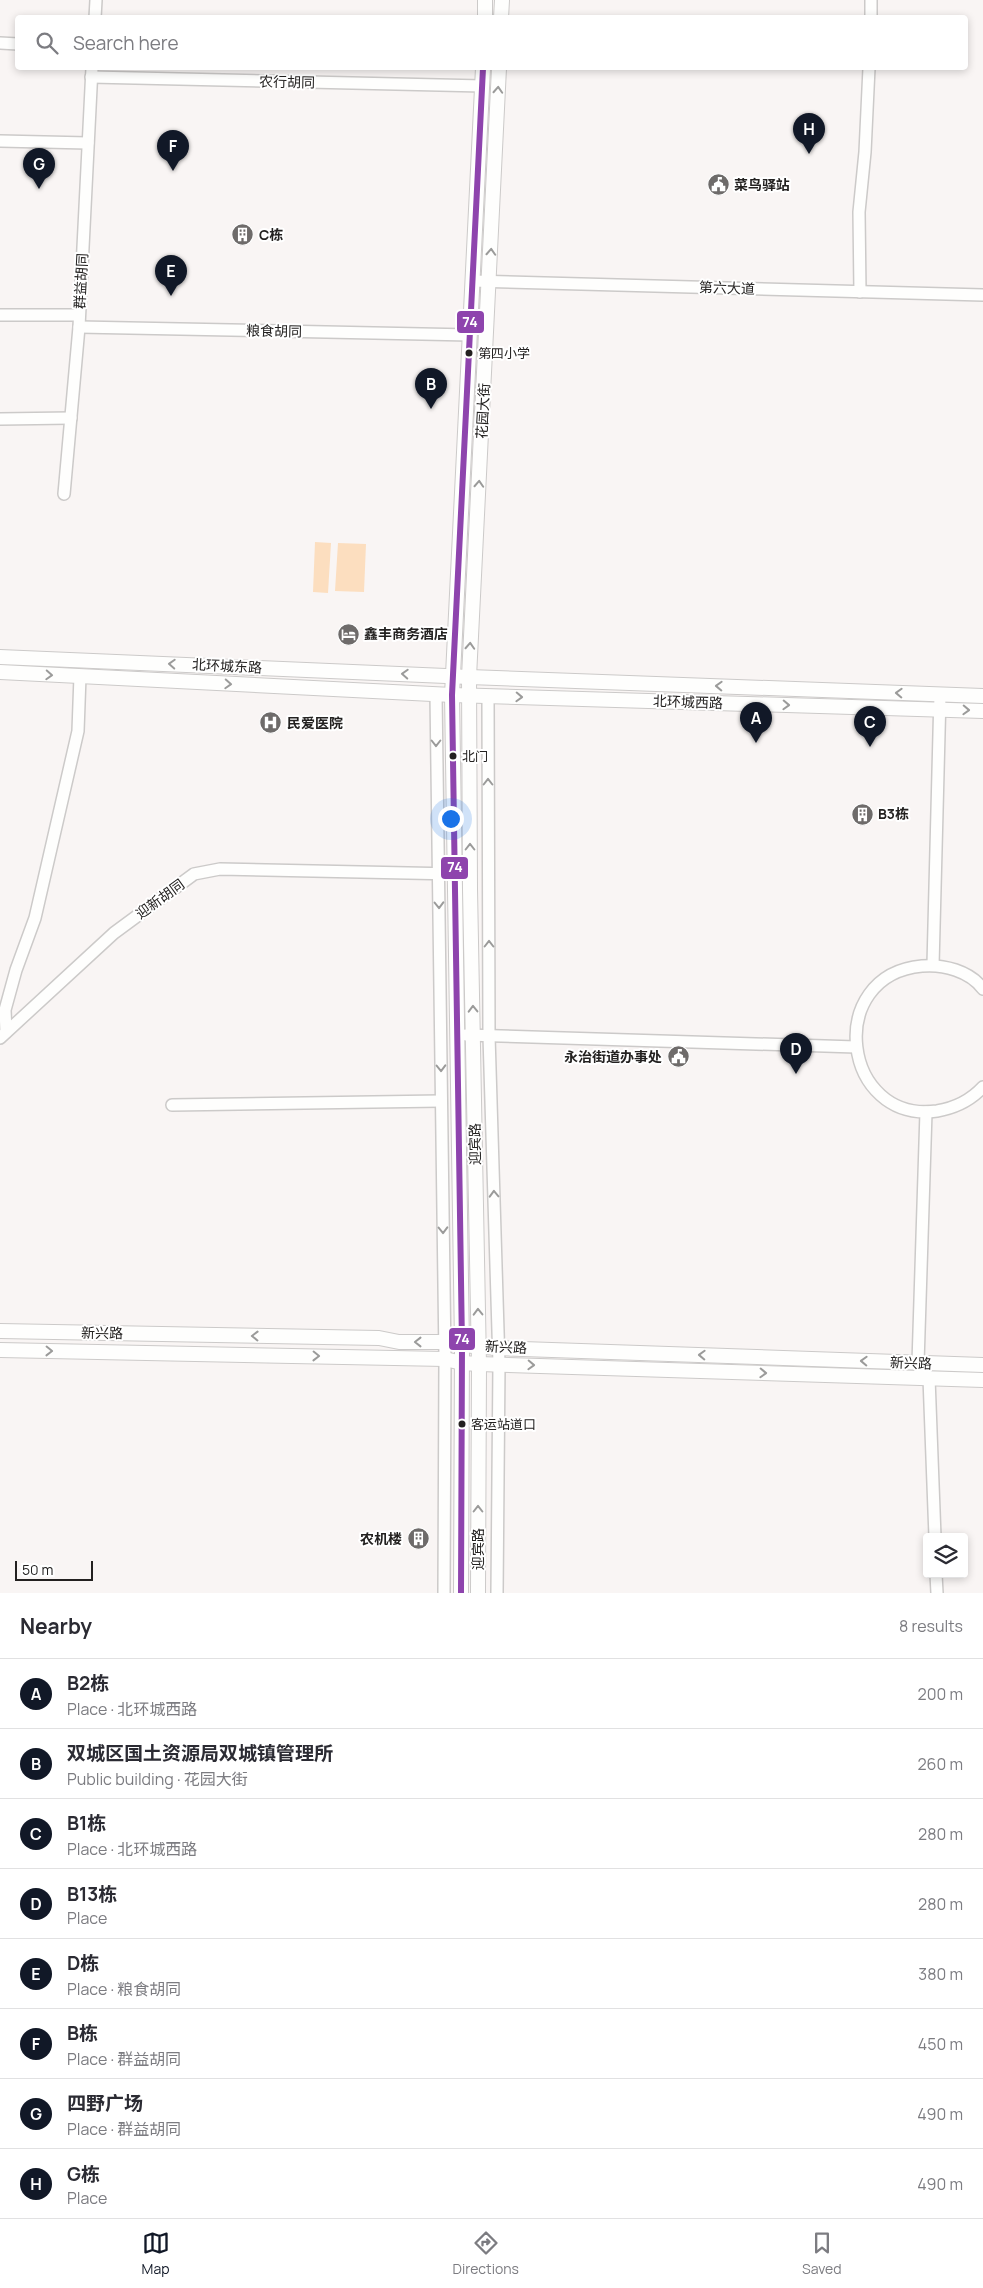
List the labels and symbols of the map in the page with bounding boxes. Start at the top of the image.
street label: 农行胡同 [259,72,315,91]
one-way arrow [493,85,503,93]
pin: H [793,113,825,154]
pin: F [157,130,189,171]
pin: G [23,148,55,189]
public building icon: 菜鸟驿站 [706,173,730,197]
place label: 菜鸟驿站 [734,175,790,194]
building icon: C栋 [231,223,255,247]
place label: C栋 [259,225,283,244]
one-way arrow [485,248,496,256]
street label: 群益胡同 [70,253,91,309]
pin: E [155,255,187,296]
street label: 第六大道 [699,277,755,298]
line badge: 74 [456,310,485,334]
text: 74 [462,312,478,331]
street label: 粮食胡同 [246,321,302,340]
place label: 第四小学 [478,344,530,362]
marker: 第四小学 [464,348,474,358]
pin: B [415,368,447,409]
street label: 花园大街 [472,383,493,439]
one-way arrow [473,480,484,488]
hotel icon: 鑫丰商务酒店 [336,622,360,646]
place label: 鑫丰商务酒店 [364,624,448,643]
one-way arrow [465,642,476,650]
street label: 北环城东路 [192,654,262,677]
one-way arrow [168,659,176,669]
one-way arrow [45,669,53,680]
one-way arrow [400,669,408,680]
one-way arrow [225,678,233,689]
one-way arrow [715,681,723,692]
one-way arrow [895,688,903,698]
one-way arrow [515,691,523,702]
street label: 北环城西路 [653,691,723,712]
one-way arrow [782,700,790,710]
pin: A [740,702,772,743]
one-way arrow [962,705,970,715]
pin: C [854,706,886,747]
hospital icon: 民爱医院 [259,711,283,735]
place label: 民爱医院 [287,713,343,732]
one-way arrow [431,739,441,747]
place label: 北门 [462,747,488,765]
marker: 北门 [448,751,458,761]
one-way arrow [483,778,493,786]
building icon: B3栋 [850,802,874,826]
place label: B3栋 [878,804,909,823]
your location [438,806,464,832]
one-way arrow [465,843,475,850]
line badge: 74 [440,856,469,880]
text: 74 [447,857,463,876]
street label: 迎新胡同 [131,874,188,923]
one-way arrow [434,902,444,909]
one-way arrow [484,940,494,948]
one-way arrow [468,1005,478,1013]
pin: D [780,1033,812,1074]
public building icon: 永治街道办事处 [666,1045,690,1069]
place label: 永治街道办事处 [564,1047,662,1066]
one-way arrow [436,1064,446,1072]
street label: 迎宾路 [465,1123,484,1165]
one-way arrow [489,1190,499,1198]
one-way arrow [438,1226,448,1234]
one-way arrow [473,1308,483,1316]
street label: 新兴路 [81,1323,123,1342]
line badge: 74 [448,1327,476,1351]
text: 74 [454,1329,470,1348]
one-way arrow [251,1331,259,1341]
street label: 新兴路 [485,1336,527,1357]
one-way arrow [413,1337,421,1347]
one-way arrow [45,1346,53,1356]
one-way arrow [698,1350,706,1360]
one-way arrow [312,1351,320,1361]
street label: 新兴路 [890,1352,932,1373]
one-way arrow [860,1356,868,1367]
one-way arrow [527,1359,535,1370]
one-way arrow [759,1367,767,1378]
place label: 客运站道口 [471,1415,536,1433]
marker: 客运站道口 [457,1419,467,1429]
one-way arrow [473,1505,483,1513]
building icon: 农机楼 [406,1527,430,1551]
street label: 迎宾路 [468,1528,487,1570]
place label: 农机楼 [360,1529,402,1548]
scale bar [15,1558,92,1581]

